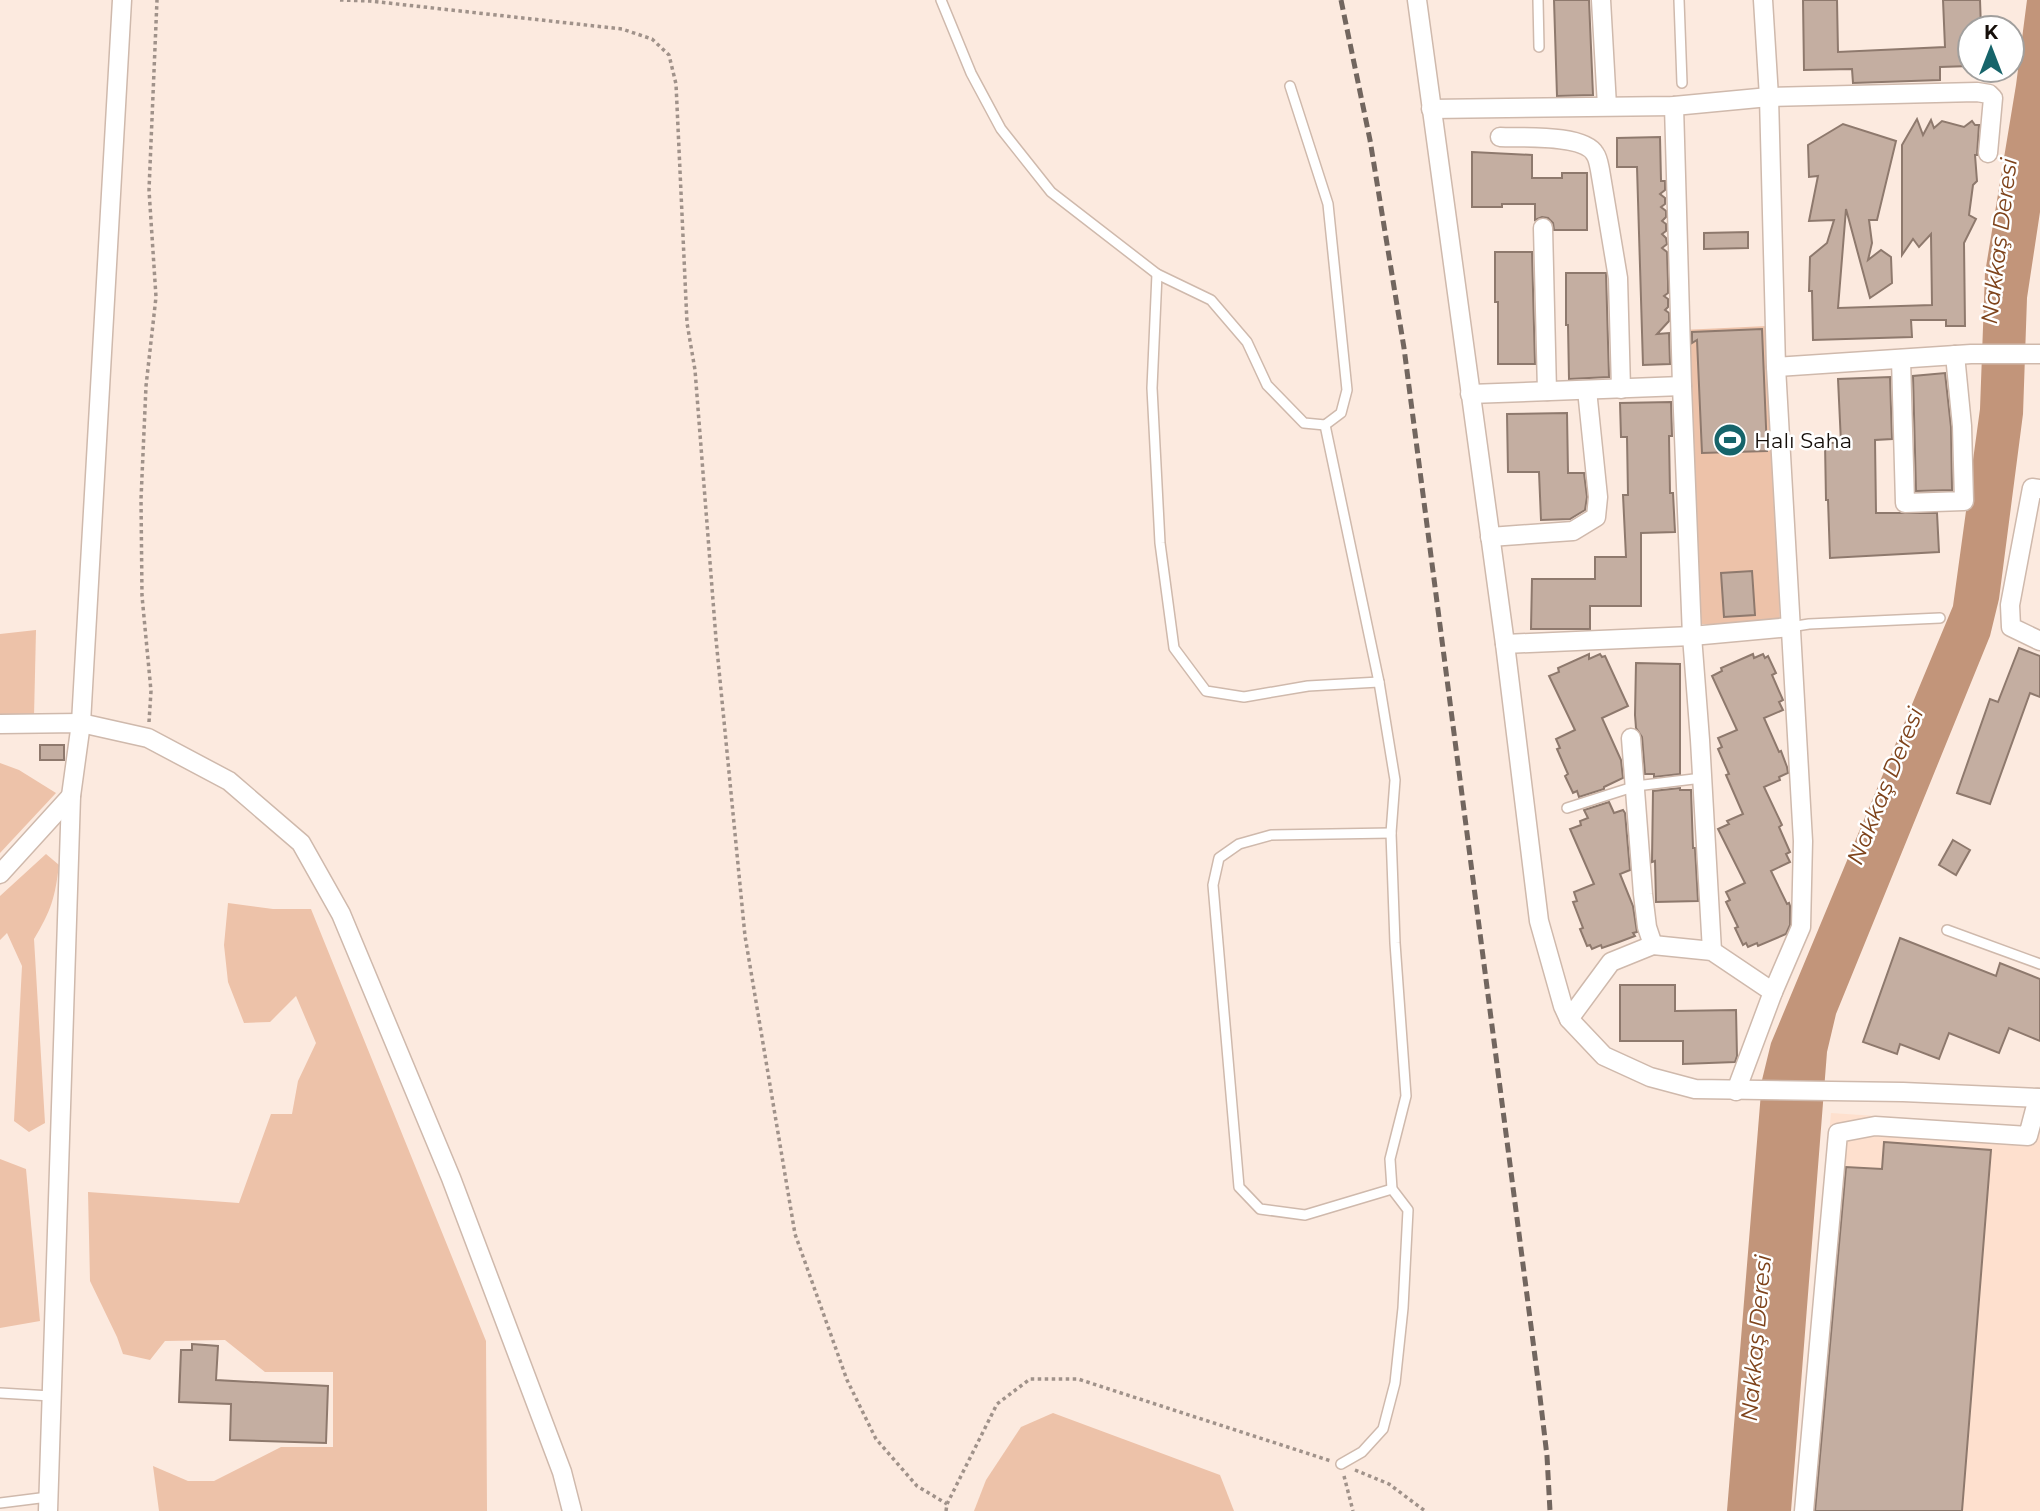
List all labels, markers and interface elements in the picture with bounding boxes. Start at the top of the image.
north arrow [1956,14,2026,84]
text: K [1984,21,1999,44]
water label: Nakkaş Deresi [1975,156,2023,326]
sports icon: Halı Saha [1711,421,1749,459]
place label: Halı Saha [1754,428,1852,453]
water label: Nakkaş Deresi [1841,703,1930,869]
water label: Nakkaş Deresi [1735,1253,1777,1422]

